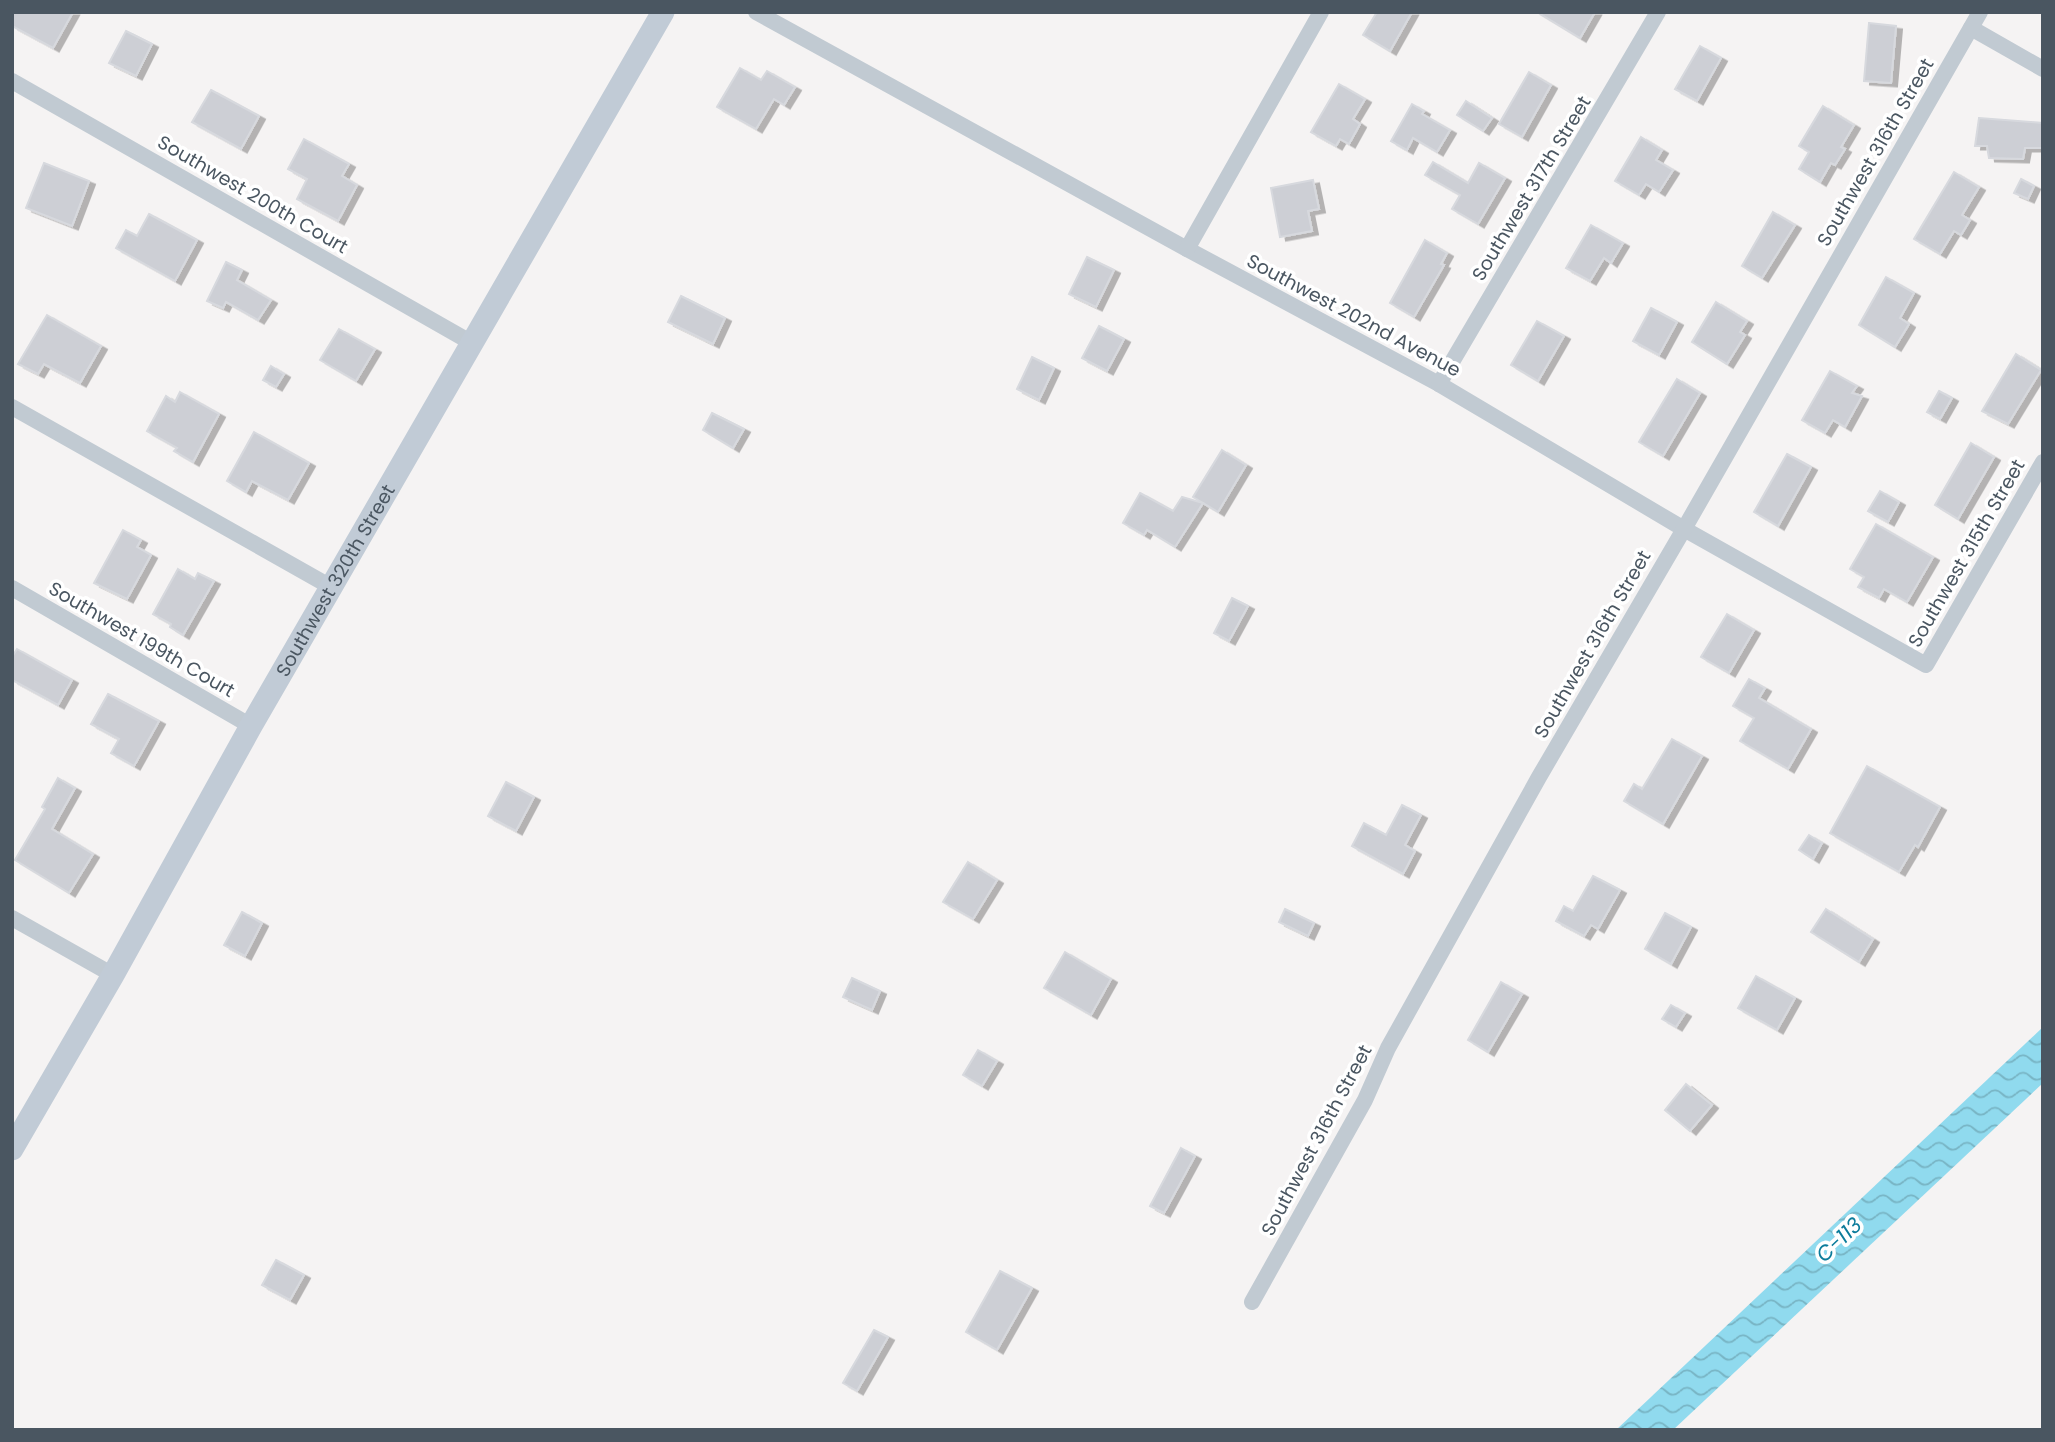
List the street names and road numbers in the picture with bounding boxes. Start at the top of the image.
street label: Southwest 316th Street [1811,53,1940,251]
street label: Southwest 317th Street [1465,91,1597,286]
street label: Southwest 200th Court [153,129,353,260]
street label: Southwest 202nd Avenue [1242,247,1466,383]
street label: Southwest 315th Street [1902,454,2031,652]
street label: Southwest 320th Street [269,479,402,682]
street label: Southwest 316th Street [1528,545,1657,743]
street label: Southwest 199th Court [44,575,240,704]
street label: Southwest 316th Street [1255,1040,1378,1241]

